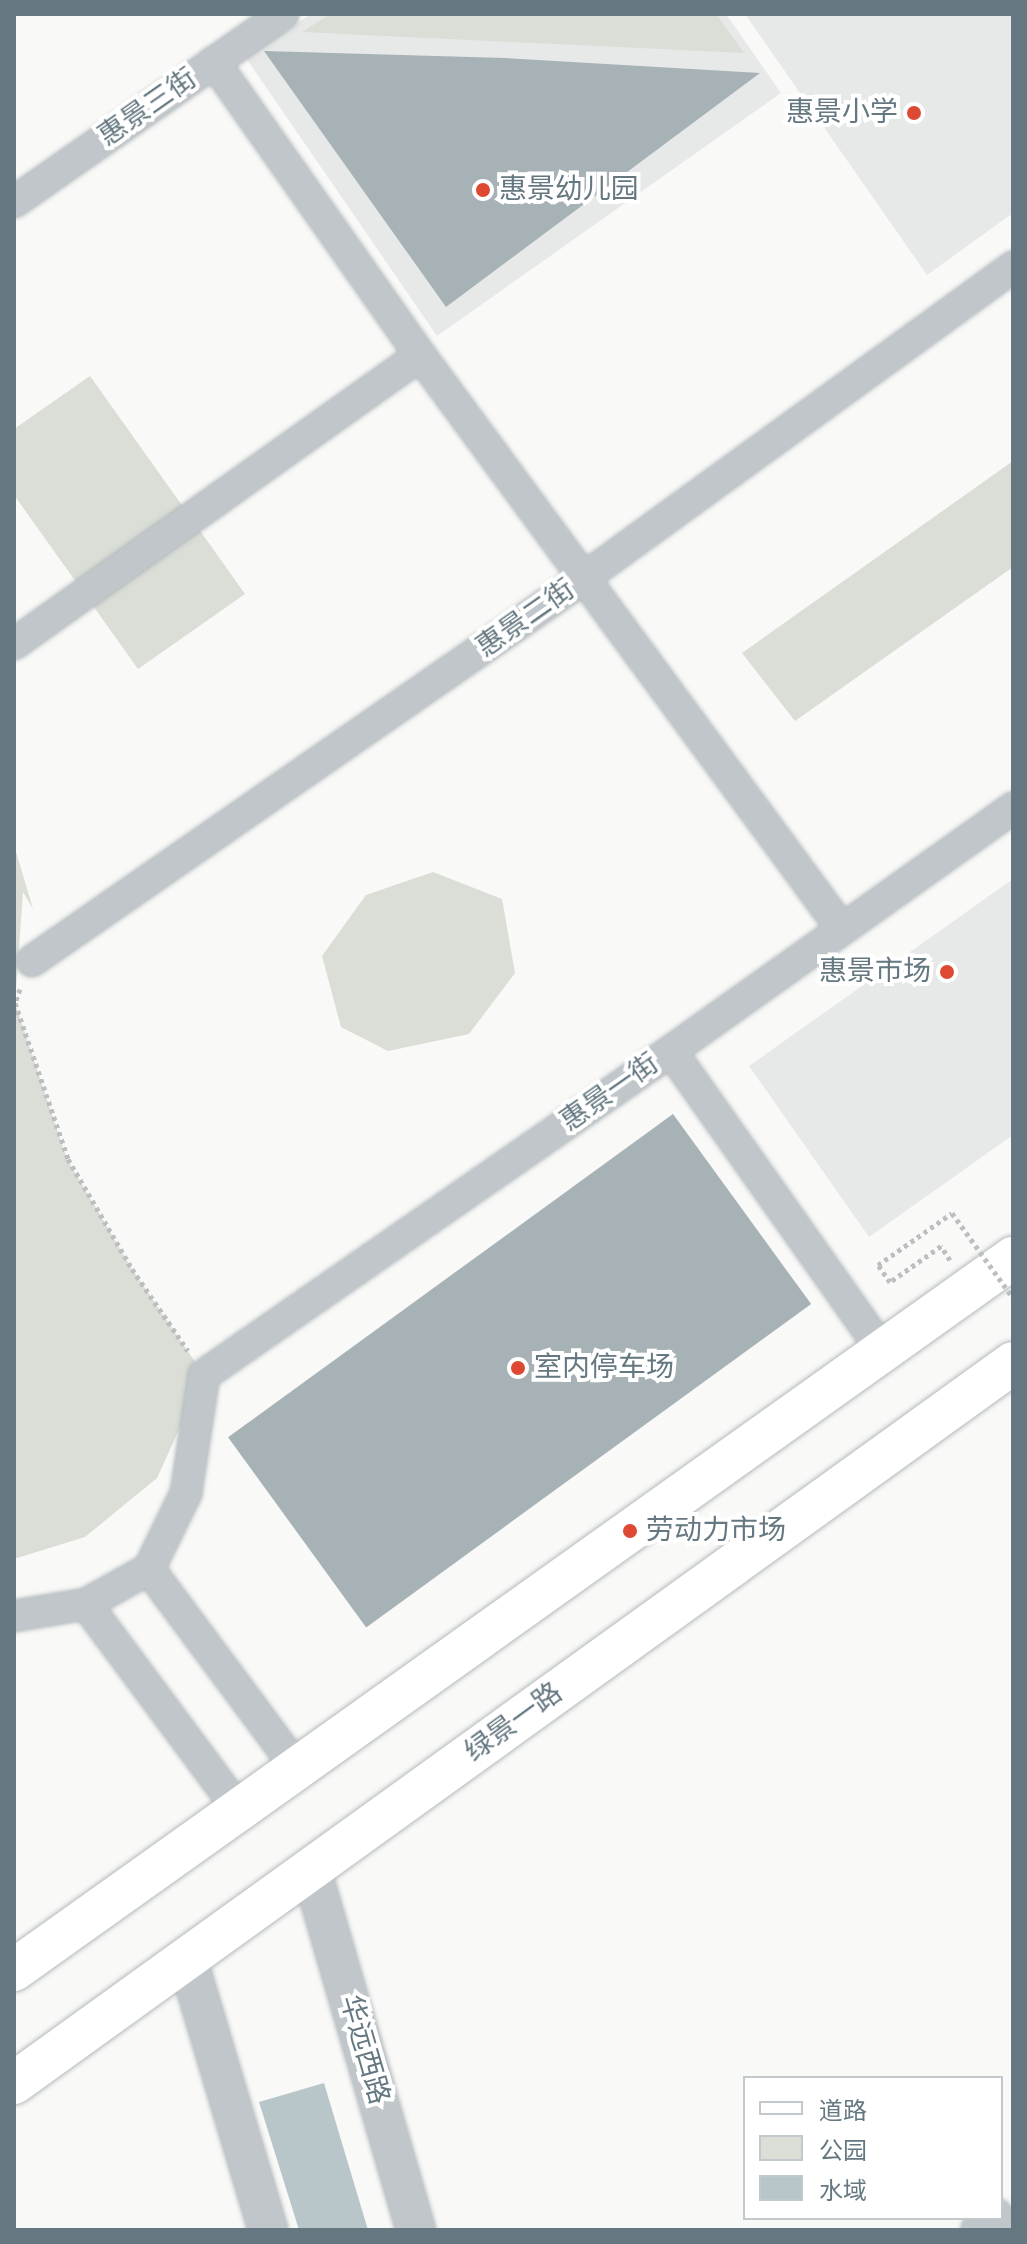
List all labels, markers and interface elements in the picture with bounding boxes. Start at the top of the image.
street label: 惠景三街 [92,62,204,154]
place label: 惠景小学 [786,96,898,130]
marker: 惠景小学 [905,104,923,122]
place label: 惠景幼儿园 [499,173,639,207]
marker: 惠景幼儿园 [474,181,492,199]
street label: 惠景二街 [470,573,582,665]
place label: 惠景市场 [819,955,931,989]
marker: 惠景市场 [938,963,956,981]
street label: 惠景一街 [554,1047,666,1139]
place label: 室内停车场 [534,1351,674,1385]
marker: 室内停车场 [509,1359,527,1377]
place label: 劳动力市场 [646,1514,786,1548]
marker: 劳动力市场 [621,1522,639,1540]
street label: 绿景一路 [459,1676,569,1770]
street label: 华远西路 [332,1992,396,2108]
legend [743,2076,1003,2220]
text: 道路 [819,2097,867,2126]
text: 公园 [819,2137,867,2166]
text: 水域 [819,2177,867,2206]

